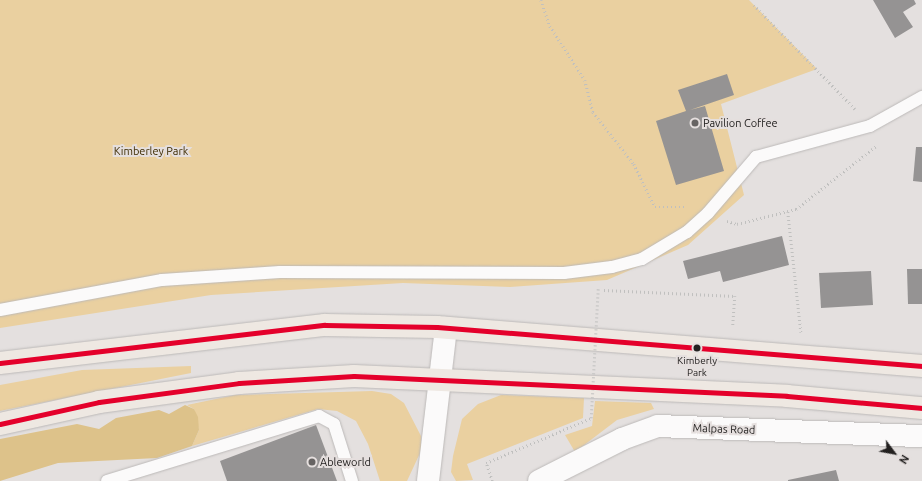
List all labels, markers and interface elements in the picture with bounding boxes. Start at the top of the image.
place label: Pavilion Coffee [703,116,778,130]
marker: Pavilion Coffee [690,118,700,128]
park label: Kimberley Park [114,144,188,158]
marker: Kimberly Park [692,343,702,353]
place label: Kimberly Park [677,354,717,378]
street label: Malpas Road [692,421,756,437]
north arrow [874,433,914,473]
text: N [897,453,911,466]
place label: Ableworld [320,455,371,469]
marker: Ableworld [307,457,317,467]

